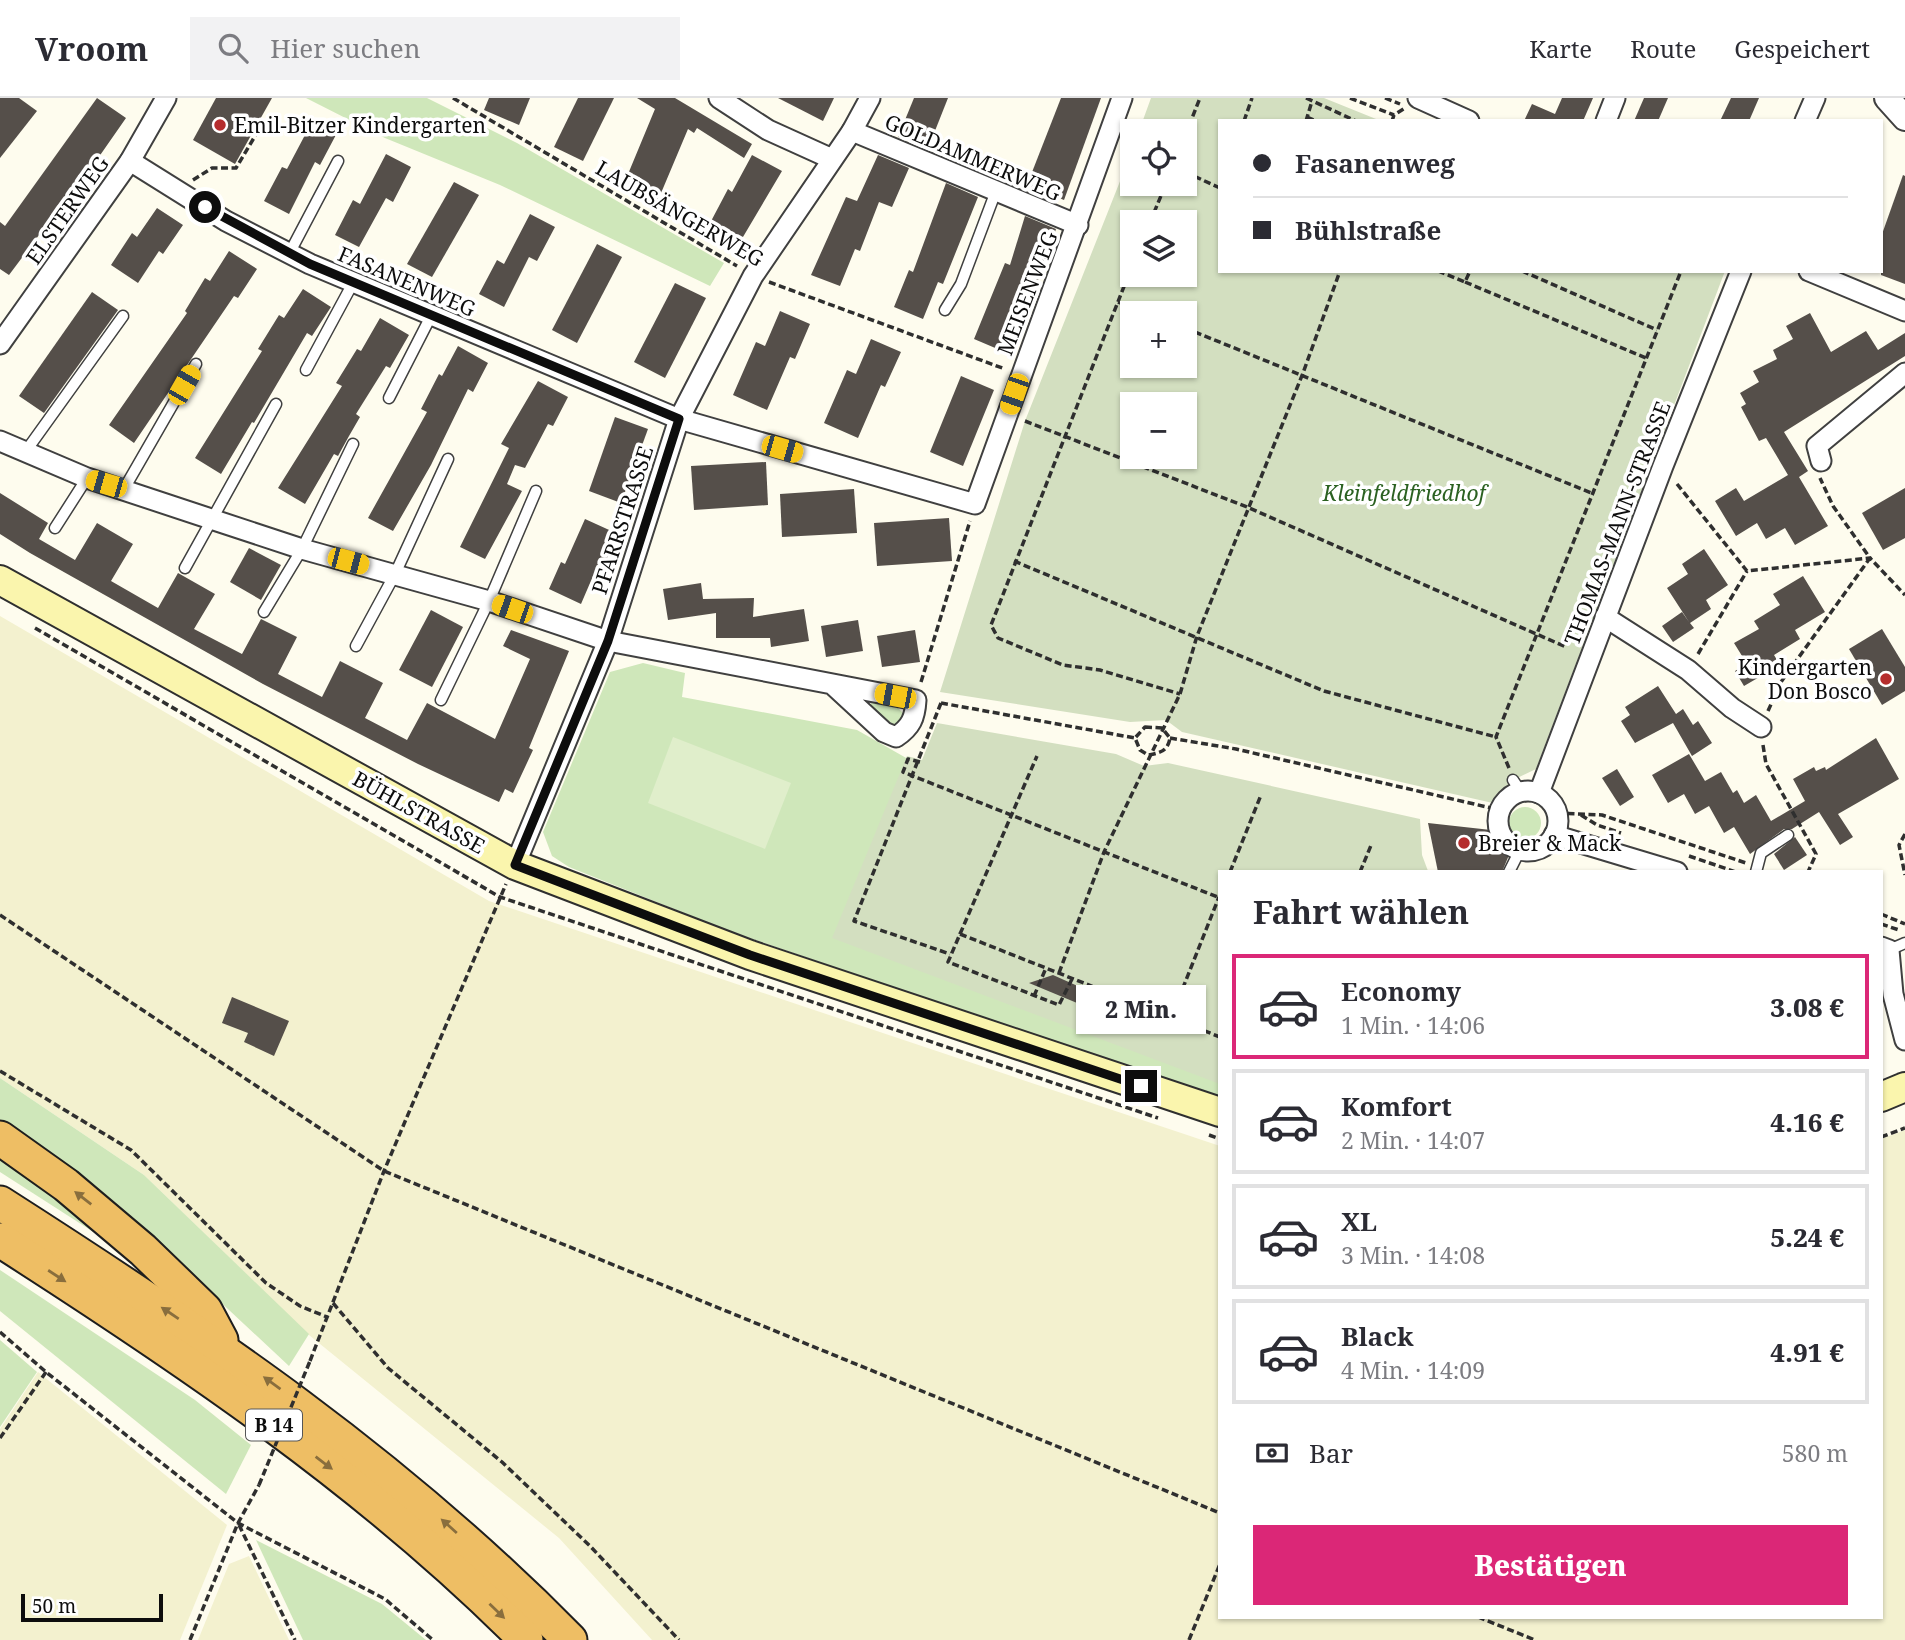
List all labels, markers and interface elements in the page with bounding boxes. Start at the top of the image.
search box [190,17,680,80]
text: Vroom [35,26,148,71]
icon: search [214,29,252,67]
text: Hier suchen [270,30,420,66]
text: Karte [1529,32,1592,65]
text: Route [1630,32,1696,65]
text: Gespeichert [1734,32,1870,65]
street label: GOLDAMMERWEG [881,107,1065,207]
place label: Emil-Bitzer Kindergarten [234,111,486,139]
marker: Emil-Bitzer Kindergarten [212,117,228,133]
map controls [1120,119,1197,469]
button: locate [1120,119,1197,196]
text: Fasanenweg [1295,145,1455,181]
street label: ELSTERWEG [19,150,115,270]
street label: LAUBSÄNGERWEG [591,154,769,272]
route start [189,191,221,223]
button: layers [1120,210,1197,287]
text: Bühlstraße [1295,212,1441,248]
street label: MEISENWEG [990,227,1064,359]
street label: FASANENWEG [334,239,480,323]
button: + [1120,301,1197,378]
car [165,362,204,408]
car [998,371,1031,417]
button: − [1120,392,1197,469]
street label: THOMAS-MANN-STRASSE [1558,397,1676,649]
car [759,433,806,465]
street label: PFARRSTRASSE [585,442,659,598]
car [83,468,130,500]
park label: Kleinfeldfriedhof [1322,479,1490,507]
car [325,545,372,577]
car [489,592,536,626]
place label: Kindergarten Don Bosco [1738,653,1872,705]
marker: Kindergarten Don Bosco [1878,671,1894,687]
car [873,682,918,710]
street label: BÜHLSTRASSE [348,764,490,860]
place label: Breier & Mack [1478,829,1622,857]
marker: Breier & Mack [1456,835,1472,851]
text: Fahrt wählen [1253,890,1469,933]
text: Economy [1341,973,1461,1009]
icon: car [1257,975,1320,1038]
callout: 2 Min. [1076,984,1206,1034]
text: 3.08 € [1770,989,1844,1025]
text: 2 Min. [1105,993,1177,1025]
text: 1 Min. · 14:06 [1341,1009,1485,1041]
route end [1125,1070,1157,1102]
text: Komfort [1341,1088,1452,1124]
icon: car [1257,1090,1320,1153]
text: 4.16 € [1770,1104,1844,1140]
text: 2 Min. · 14:07 [1341,1124,1485,1156]
one-way arrow [74,1191,92,1206]
text: XL [1341,1203,1377,1239]
icon: car [1257,1205,1320,1268]
text: 5.24 € [1770,1219,1844,1255]
text: 3 Min. · 14:08 [1341,1239,1485,1271]
one-way arrow [48,1270,67,1283]
one-way arrow [161,1306,180,1319]
text: Black [1341,1318,1414,1354]
icon: car [1257,1320,1320,1383]
text: 4.91 € [1770,1334,1844,1370]
text: 4 Min. · 14:09 [1341,1354,1485,1386]
one-way arrow [263,1377,281,1391]
road number: B 14 [246,1410,302,1441]
icon: cash [1253,1434,1291,1472]
text: Bar [1309,1435,1353,1471]
text: 580 m [1782,1437,1848,1469]
one-way arrow [315,1455,333,1470]
one-way arrow [441,1519,458,1534]
button: Bestätigen [1253,1525,1848,1605]
scale bar [21,1591,163,1623]
text: 50 m [32,1593,76,1619]
one-way arrow [488,1602,505,1619]

